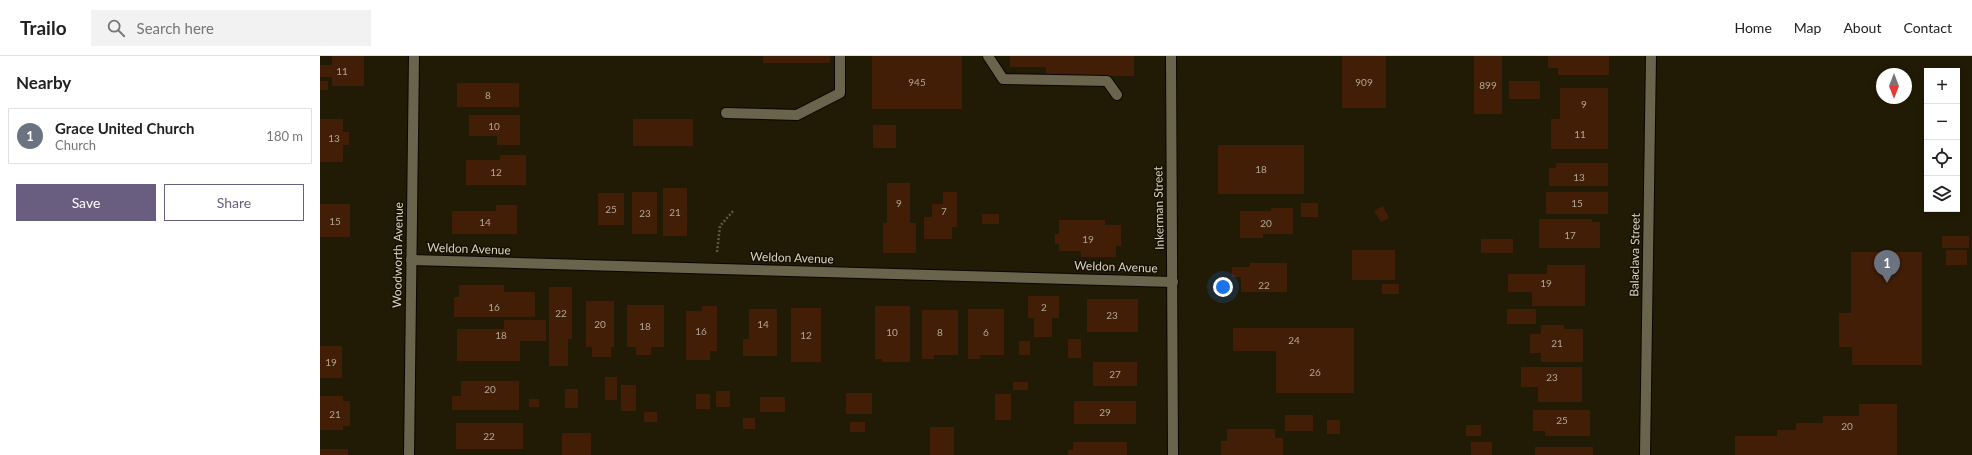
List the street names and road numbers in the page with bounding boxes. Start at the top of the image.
street label: Inkerman Street [1150,165,1167,250]
street label: Woodworth Avenue [389,202,406,308]
street label: Balaclava Street [1626,212,1643,297]
street label: Weldon Avenue [427,240,511,257]
street label: Weldon Avenue [750,249,834,266]
street label: Weldon Avenue [1074,258,1158,275]

